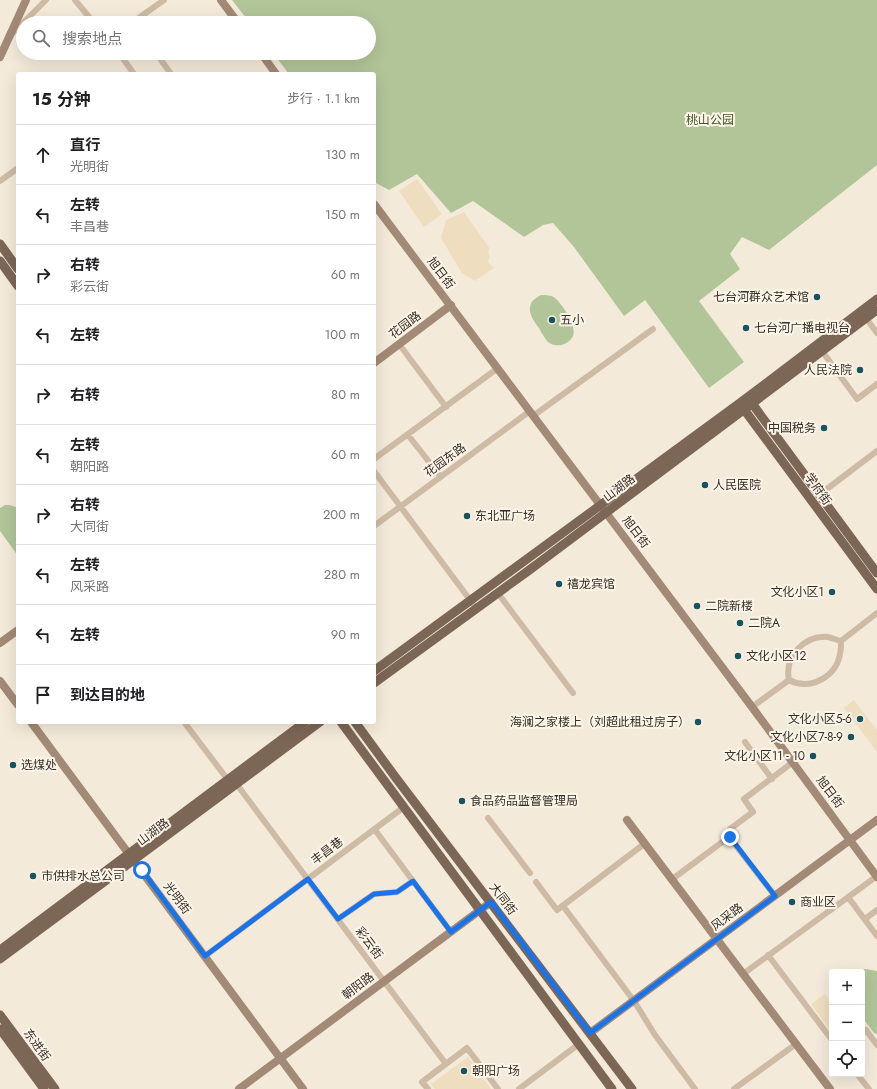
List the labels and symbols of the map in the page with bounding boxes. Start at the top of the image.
park label: 桃山公园 [686,111,734,129]
street label: 旭日街 [423,253,459,293]
place label: 七台河群众艺术馆 [713,288,809,306]
marker: 七台河群众艺术馆 [812,292,822,302]
street label: 花园路 [385,307,425,343]
place label: 五小 [560,311,584,329]
marker: 五小 [547,315,557,325]
place label: 七台河广播电视台 [754,319,850,337]
marker: 七台河广播电视台 [741,323,751,333]
place label: 人民法院 [804,361,852,379]
marker: 人民法院 [855,365,865,375]
place label: 中国税务 [768,419,816,437]
marker: 中国税务 [819,423,829,433]
street label: 花园东路 [420,439,470,481]
street label: 学府街 [800,469,836,509]
street label: 山湖路 [599,470,639,506]
place label: 人民医院 [713,476,761,494]
marker: 人民医院 [700,480,710,490]
place label: 东北亚广场 [475,507,535,525]
marker: 东北亚广场 [462,511,472,521]
street label: 旭日街 [618,512,654,552]
place label: 禧龙宾馆 [567,575,615,593]
marker: 禧龙宾馆 [554,579,564,589]
place label: 文化小区1 [771,583,824,601]
marker: 文化小区1 [827,587,837,597]
place label: 二院新楼 [705,597,753,615]
marker: 二院新楼 [692,601,702,611]
place label: 二院A [748,614,780,632]
marker: 二院A [735,618,745,628]
place label: 文化小区12 [746,647,806,665]
marker: 文化小区12 [733,651,743,661]
place label: 文化小区5-6 [788,710,852,728]
place label: 海澜之家楼上（刘超此租过房子） [510,713,690,731]
marker: 文化小区5-6 [855,714,865,724]
marker: 海澜之家楼上（刘超此租过房子） [693,717,703,727]
place label: 文化小区7-8-9 [770,728,843,746]
marker: 文化小区7-8-9 [846,732,856,742]
place label: 文化小区11 - 10 [724,747,805,765]
marker: 文化小区11 - 10 [808,751,818,761]
place label: 选煤处 [21,756,57,774]
marker: 选煤处 [8,760,18,770]
street label: 旭日街 [812,772,848,812]
place label: 食品药品监督管理局 [470,792,578,810]
marker: 食品药品监督管理局 [457,796,467,806]
street label: 山湖路 [133,814,173,850]
route end [721,828,739,846]
street label: 丰昌巷 [307,833,347,869]
route start [133,861,151,879]
place label: 市供排水总公司 [41,867,125,885]
marker: 市供排水总公司 [28,871,38,881]
street label: 光明街 [159,878,195,918]
street label: 大同街 [485,879,521,919]
place label: 商业区 [800,893,836,911]
marker: 商业区 [787,897,797,907]
street label: 风采路 [707,899,747,935]
street label: 彩云街 [351,923,387,963]
street label: 朝阳路 [338,968,378,1004]
street label: 东进街 [19,1025,55,1065]
place label: 朝阳广场 [472,1062,520,1080]
marker: 朝阳广场 [459,1066,469,1076]

